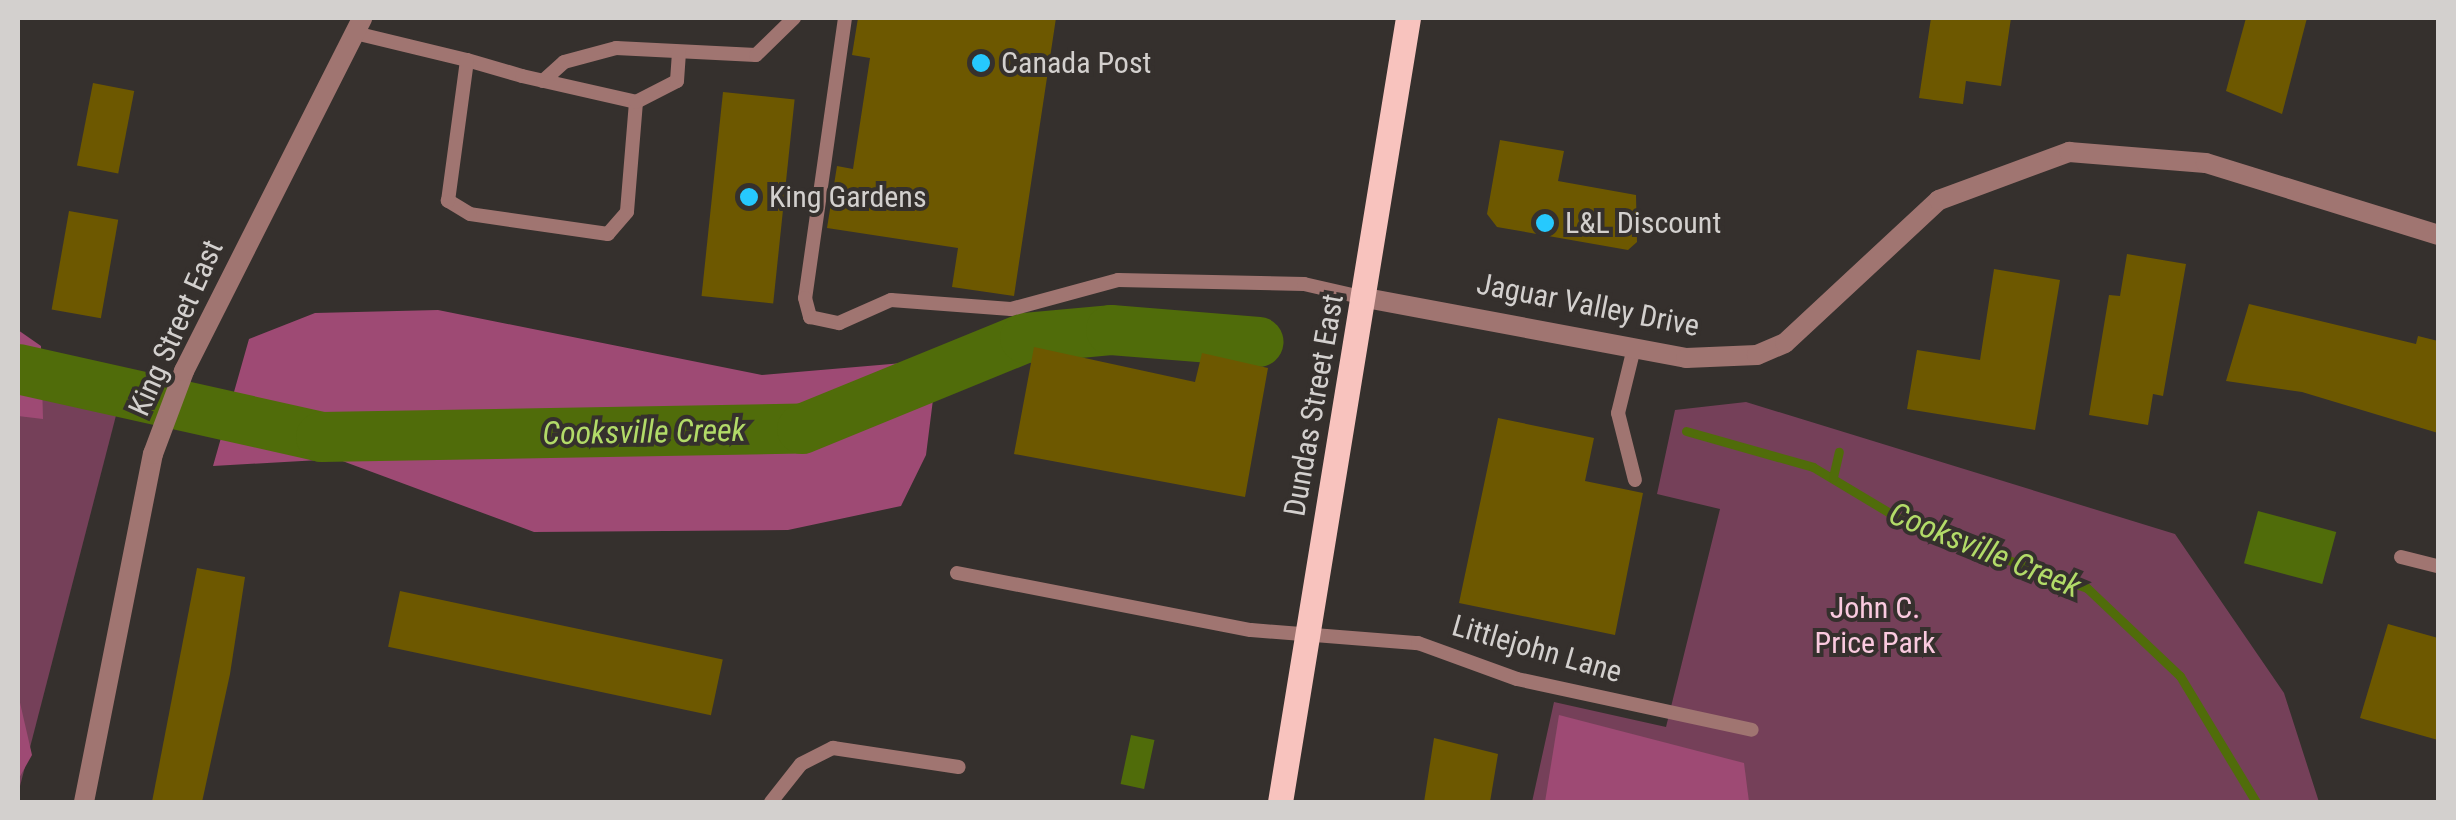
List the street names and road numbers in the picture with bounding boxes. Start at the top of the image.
street label: King Street East [121,235,231,421]
street label: Jaguar Valley Drive [1474,266,1702,344]
street label: Dundas Street East [1277,291,1351,519]
street label: Littlejohn Lane [1448,608,1626,690]

